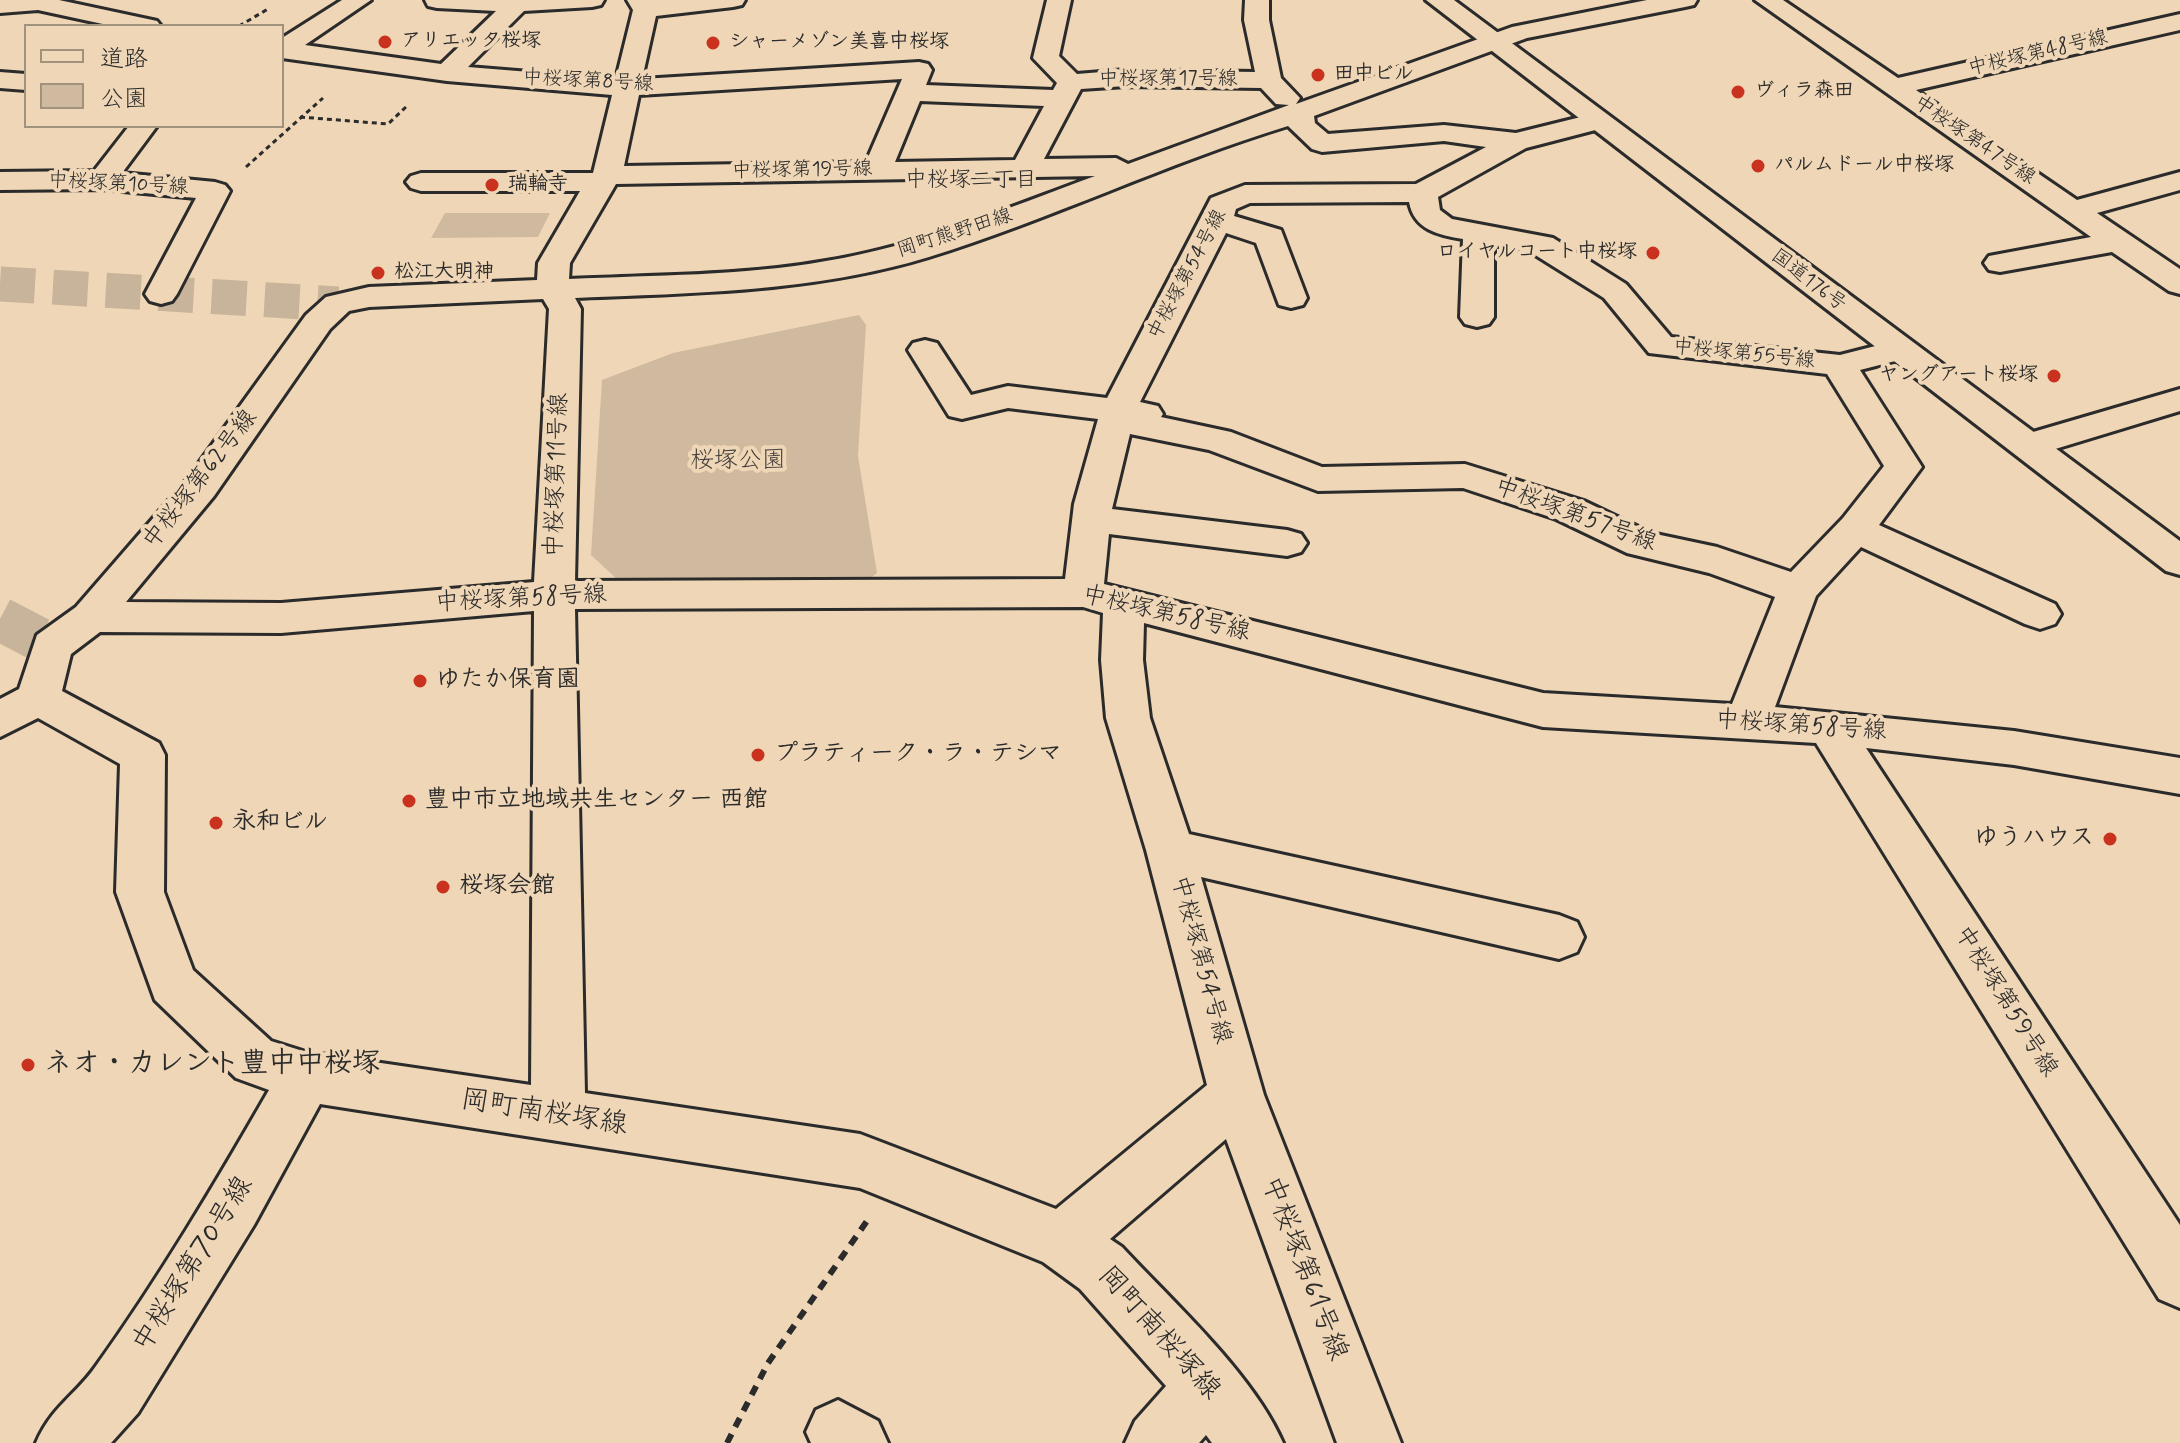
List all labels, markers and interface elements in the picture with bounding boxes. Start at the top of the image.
legend [24,24,284,128]
street label: 中桜塚第48号線 [1966,26,2110,82]
place label: アリエッタ桜塚 [401,30,541,54]
place label: シャーメゾン美喜中桜塚 [729,31,949,55]
marker: アリエッタ桜塚 [376,33,394,51]
marker: シャーメゾン美喜中桜塚 [704,34,722,52]
text: 道路 [100,44,148,75]
place label: 田中ビル [1334,63,1414,87]
marker: 田中ビル [1309,66,1327,84]
street label: 中桜塚第8号線 [522,67,654,97]
street label: 中桜塚第17号線 [1099,68,1237,92]
place label: ヴィラ森田 [1754,80,1854,104]
marker: ヴィラ森田 [1729,83,1747,101]
text: 公園 [100,84,148,115]
street label: 中桜塚第47号線 [1909,91,2039,191]
place label: パルムドール中桜塚 [1774,154,1954,178]
marker: パルムドール中桜塚 [1749,157,1767,175]
street label: 中桜塚第19号線 [731,158,873,184]
district label: 中桜塚二丁目 [905,168,1037,194]
street label: 中桜塚第10号線 [47,169,189,201]
place label: 瑞輪寺 [508,173,568,197]
marker: 瑞輪寺 [483,176,501,194]
street label: 岡町熊野田線 [894,204,1016,264]
street label: 中桜塚第54号線 [1144,206,1232,344]
place label: ロイヤルコート中桜塚 [1437,241,1637,265]
marker: ロイヤルコート中桜塚 [1644,244,1662,262]
street label: 国道176号 [1765,245,1851,317]
place label: 松江大明神 [394,261,494,285]
marker: 松江大明神 [369,264,387,282]
street label: 中桜塚第55号線 [1672,336,1816,374]
place label: ヤングアート桜塚 [1879,364,2038,388]
marker: ヤングアート桜塚 [2045,367,2063,385]
street label: 中桜塚第11号線 [541,392,575,558]
street label: 中桜塚第62号線 [138,405,264,555]
park label: 桜塚公園 [690,448,786,476]
street label: 中桜塚第57号線 [1490,473,1660,559]
street label: 中桜塚第58号線 [435,581,607,619]
street label: 中桜塚第58号線 [1079,582,1253,648]
place label: ゆたか保育園 [436,667,580,695]
marker: ゆたか保育園 [411,672,429,690]
street label: 中桜塚第58号線 [1714,707,1888,747]
place label: プラティーク・ラ・テシマ [774,741,1062,769]
marker: プラティーク・ラ・テシマ [749,746,767,764]
place label: 豊中市立地域共生センター 西館 [425,787,767,815]
marker: 豊中市立地域共生センター 西館 [400,792,418,810]
place label: 永和ビル [232,809,328,837]
marker: 永和ビル [207,814,225,832]
place label: ゆうハウス [1974,825,2094,853]
marker: ゆうハウス [2101,830,2119,848]
place label: 桜塚会館 [459,873,555,901]
street label: 中桜塚第54号線 [1164,873,1236,1047]
marker: 桜塚会館 [434,878,452,896]
street label: 中桜塚第59号線 [1947,921,2063,1083]
place label: ネオ・カレント豊中中桜塚 [44,1048,380,1082]
marker: ネオ・カレント豊中中桜塚 [19,1056,37,1074]
street label: 岡町南桜塚線 [458,1084,630,1144]
street label: 中桜塚第70号線 [126,1171,262,1359]
street label: 中桜塚第61号線 [1252,1172,1354,1366]
street label: 岡町南桜塚線 [1089,1260,1227,1408]

